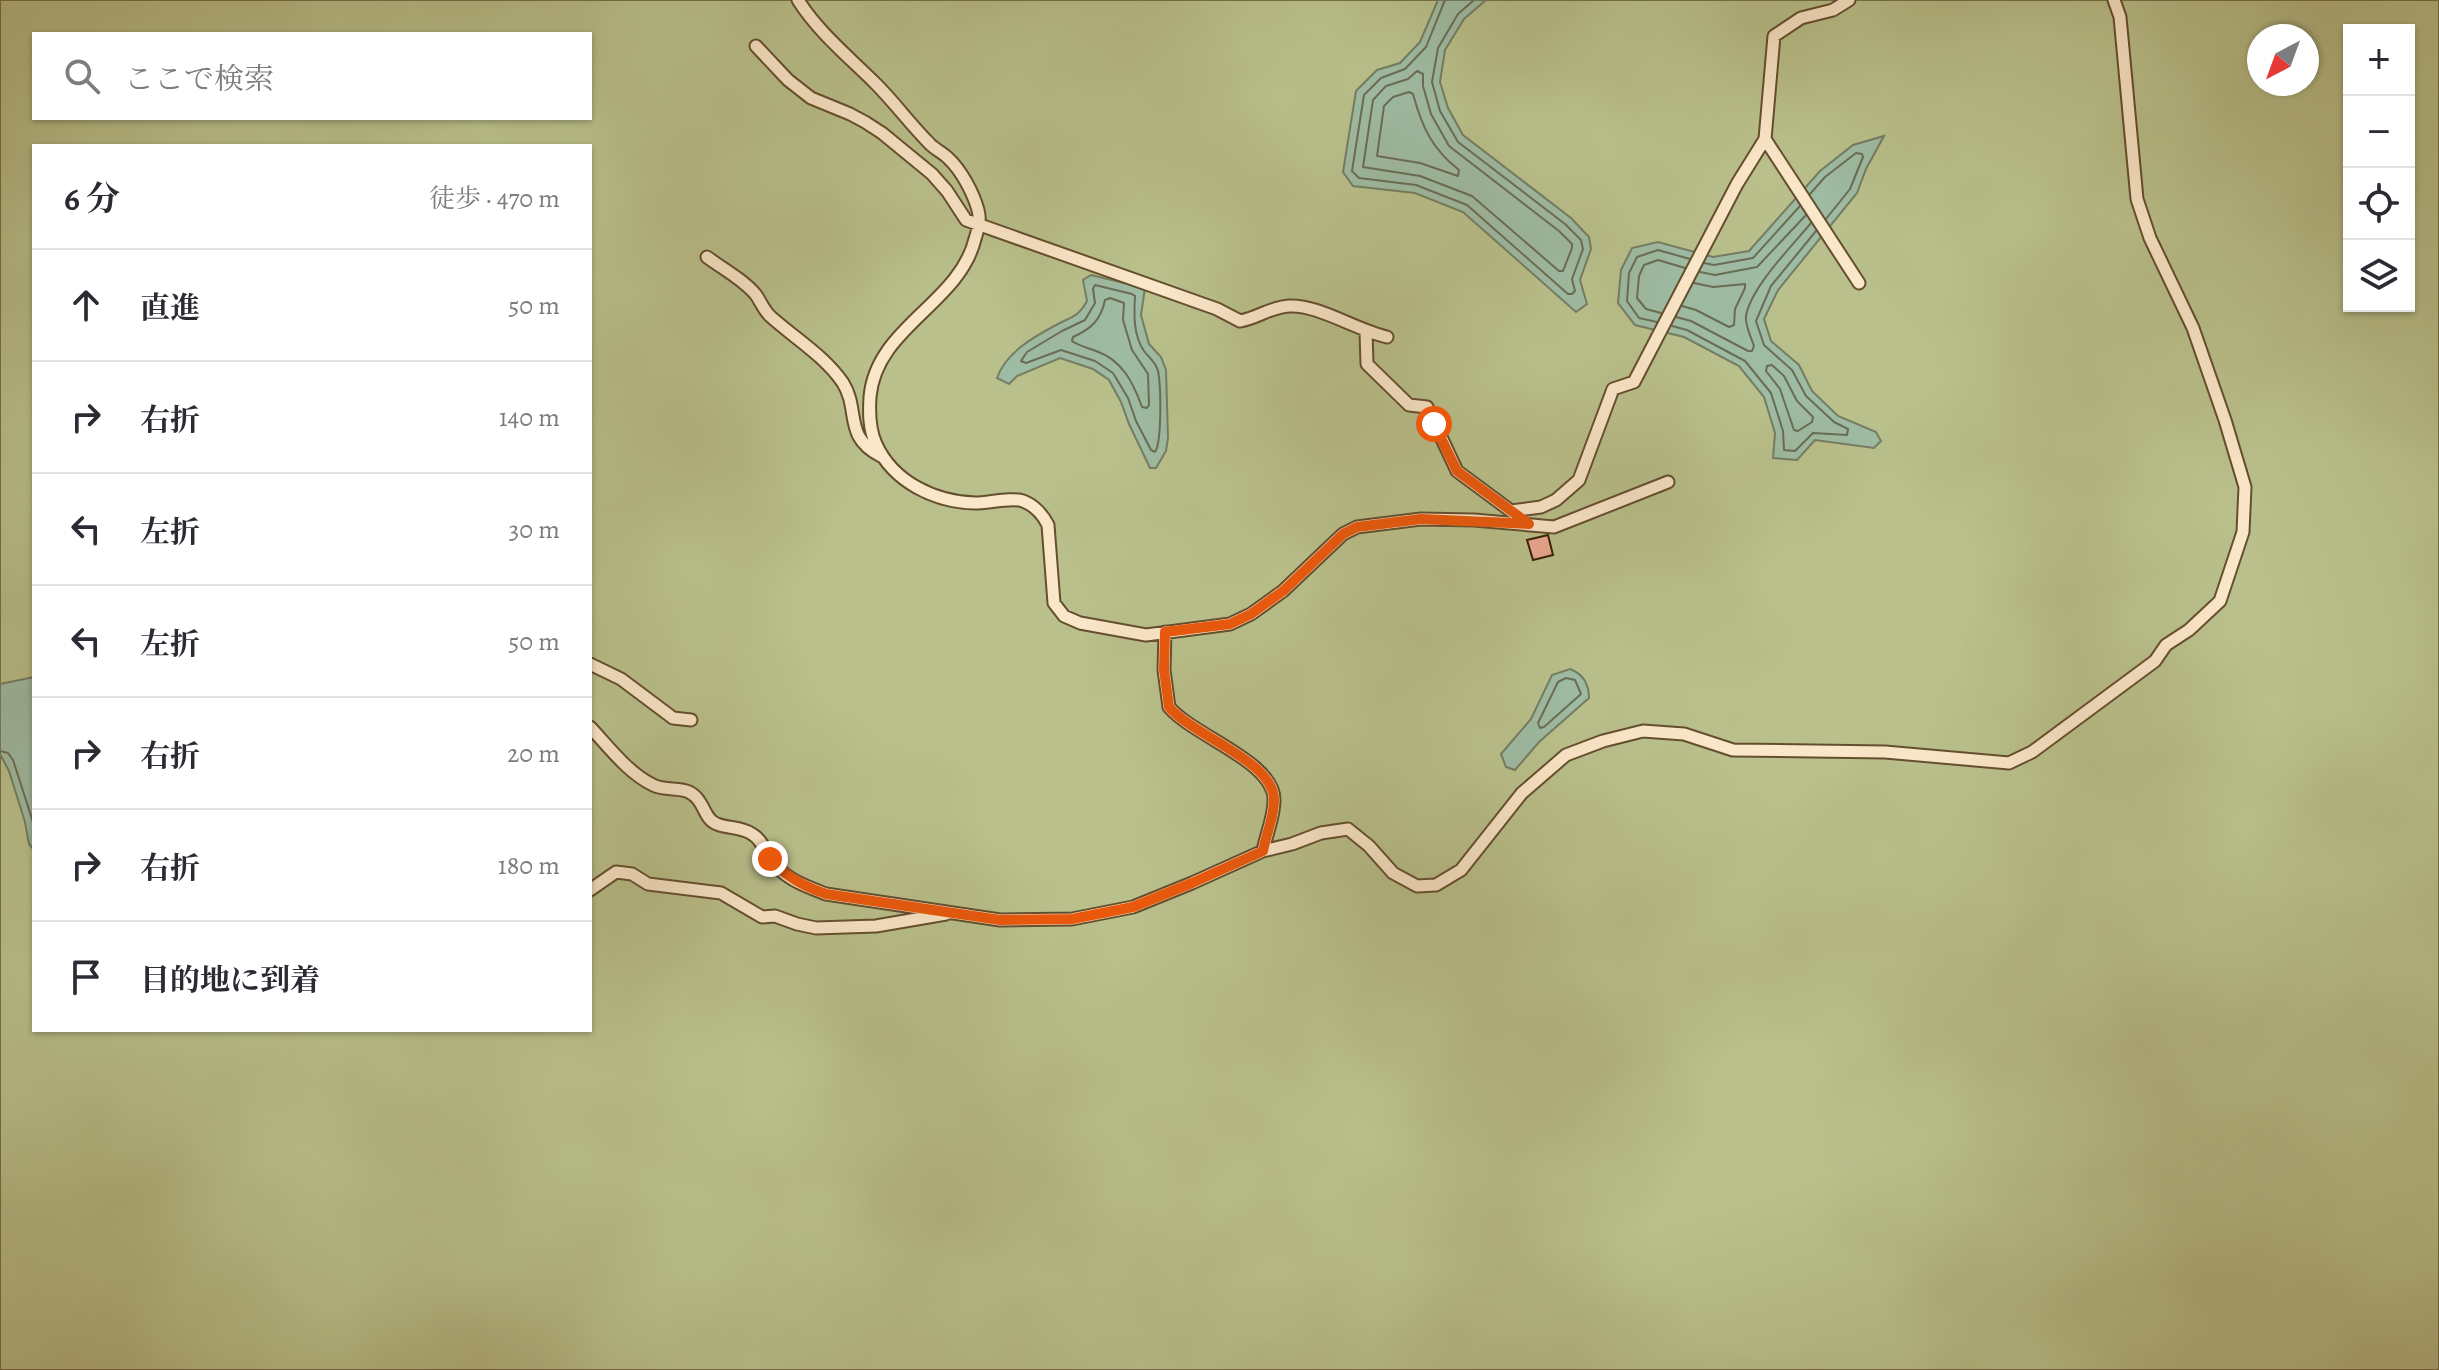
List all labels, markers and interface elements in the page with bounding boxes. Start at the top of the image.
north arrow [2247,24,2319,96]
map controls [2343,24,2415,312]
button: + [2343,24,2415,96]
search box [32,32,592,120]
icon: search [60,54,104,98]
text: ここで検索 [124,59,274,99]
button: − [2343,96,2415,168]
button: locate [2343,168,2415,240]
text: 6 分 [64,175,120,222]
text: 徒歩 · 470 m [429,181,560,216]
button: layers [2343,240,2415,312]
icon: ahead [64,283,108,327]
text: 直進 [140,288,200,328]
text: 50 m [508,288,560,323]
icon: right [64,395,108,439]
text: 右折 [140,400,200,440]
text: 140 m [499,400,560,435]
route start [1416,406,1452,442]
icon: left [64,507,108,551]
text: 左折 [140,512,200,552]
text: 30 m [509,512,560,547]
icon: left [64,619,108,663]
text: 左折 [140,624,200,664]
text: 50 m [508,624,560,659]
icon: right [64,731,108,775]
text: 右折 [140,736,200,776]
text: 20 m [507,736,560,771]
route end [752,841,788,877]
icon: right [64,843,108,887]
text: 右折 [140,848,200,888]
text: 180 m [498,848,560,883]
icon: arrive [64,955,108,999]
text: 目的地に到着 [140,960,320,1000]

